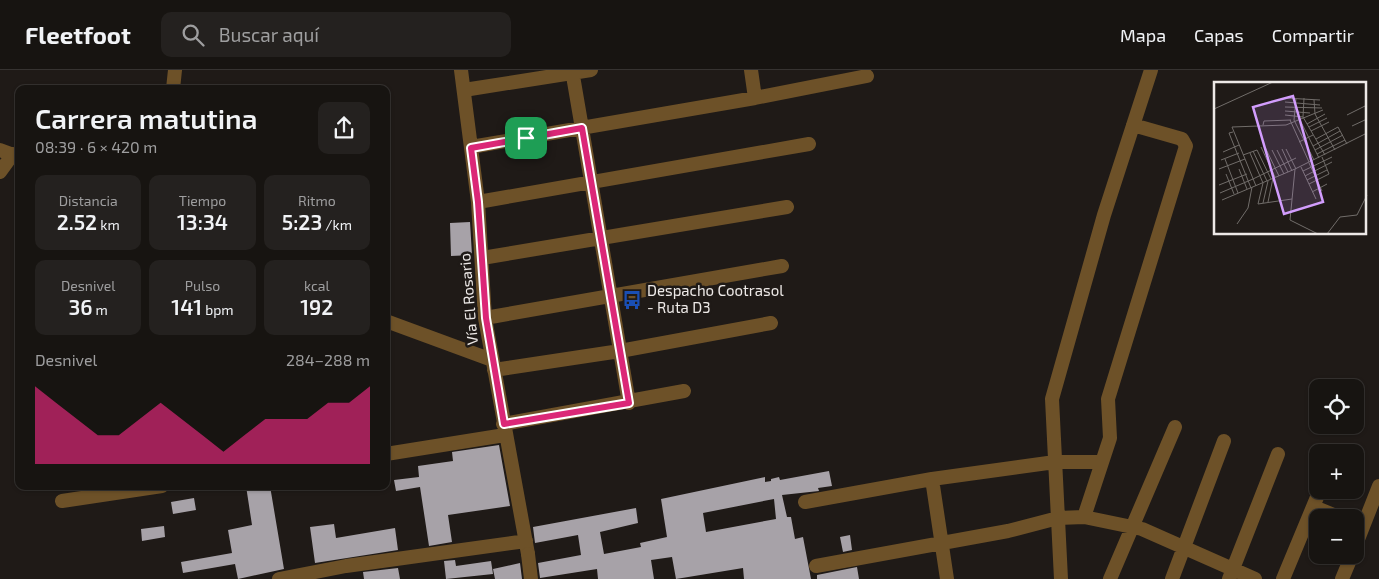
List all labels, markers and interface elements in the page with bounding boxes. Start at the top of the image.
search box [161,12,511,57]
text: Fleetfoot [25,20,131,49]
icon: search [179,21,207,49]
text: Buscar aquí [219,23,319,46]
text: Mapa [1120,24,1166,46]
text: Capas [1194,24,1244,46]
text: Compartir [1272,24,1354,46]
inset map [1214,82,1366,235]
text: Carrera matutina [35,101,257,135]
button: share [318,102,370,154]
pin [505,117,547,159]
icon: arrive [512,124,540,152]
text: 08:39 · 6 × 420 m [35,137,157,156]
text: Distancia [59,192,118,209]
text: Tiempo [179,192,226,209]
text: Ritmo [298,192,336,209]
text: 2.52 [57,209,97,234]
text: 13:34 [177,209,228,234]
text: 5:23 [282,209,322,234]
text: km [97,216,120,233]
text: /km [322,216,352,233]
street label: Vía El Rosario [455,252,481,346]
text: Desnivel [61,277,115,294]
text: Pulso [185,277,220,294]
text: kcal [304,277,330,294]
place label: Despacho Cootrasol - Ruta D3 [647,281,784,316]
bus stop icon: Despacho Cootrasol - Ruta D3 [621,289,643,311]
text: 36 [68,294,92,319]
text: 141 [171,294,202,319]
text: 192 [300,294,333,319]
text: m [92,301,108,318]
text: bpm [202,301,234,318]
text: Desnivel [35,350,97,369]
text: 284–288 m [286,350,370,369]
map controls [1309,379,1364,564]
button: locate [1309,379,1364,434]
button: + [1309,444,1364,499]
button: − [1309,509,1364,564]

